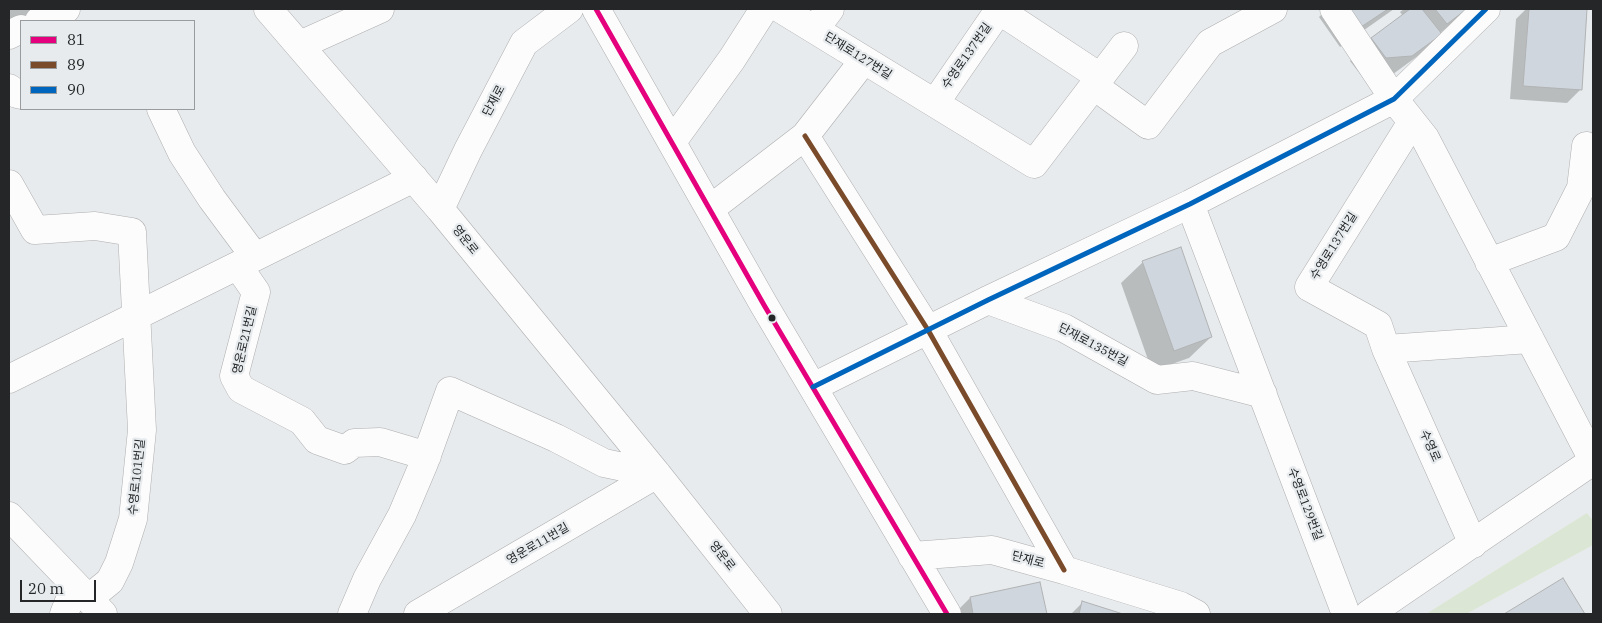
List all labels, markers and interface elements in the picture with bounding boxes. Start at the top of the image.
legend [20,20,195,110]
street label: 수영로137번길 [939,20,995,92]
text: 81 [67,30,85,49]
street label: 단재로127번길 [822,30,894,82]
text: 89 [67,55,85,74]
text: 90 [67,80,85,99]
street label: 단재로 [480,83,508,119]
street label: 수영로137번길 [1308,210,1360,282]
street label: 영운로 [449,223,481,257]
street label: 영운로21번길 [230,304,260,376]
unlabelled marker [767,313,777,323]
street label: 단재로135번길 [1056,321,1130,369]
street label: 수영로 [1417,428,1443,464]
street label: 수영로101번길 [126,438,148,516]
street label: 수영로129번길 [1285,466,1325,542]
street label: 영운로11번길 [504,520,572,568]
street label: 영운로 [706,539,738,573]
street label: 단재로 [1010,549,1046,571]
scale bar [22,570,99,602]
text: 20 m [28,579,64,598]

